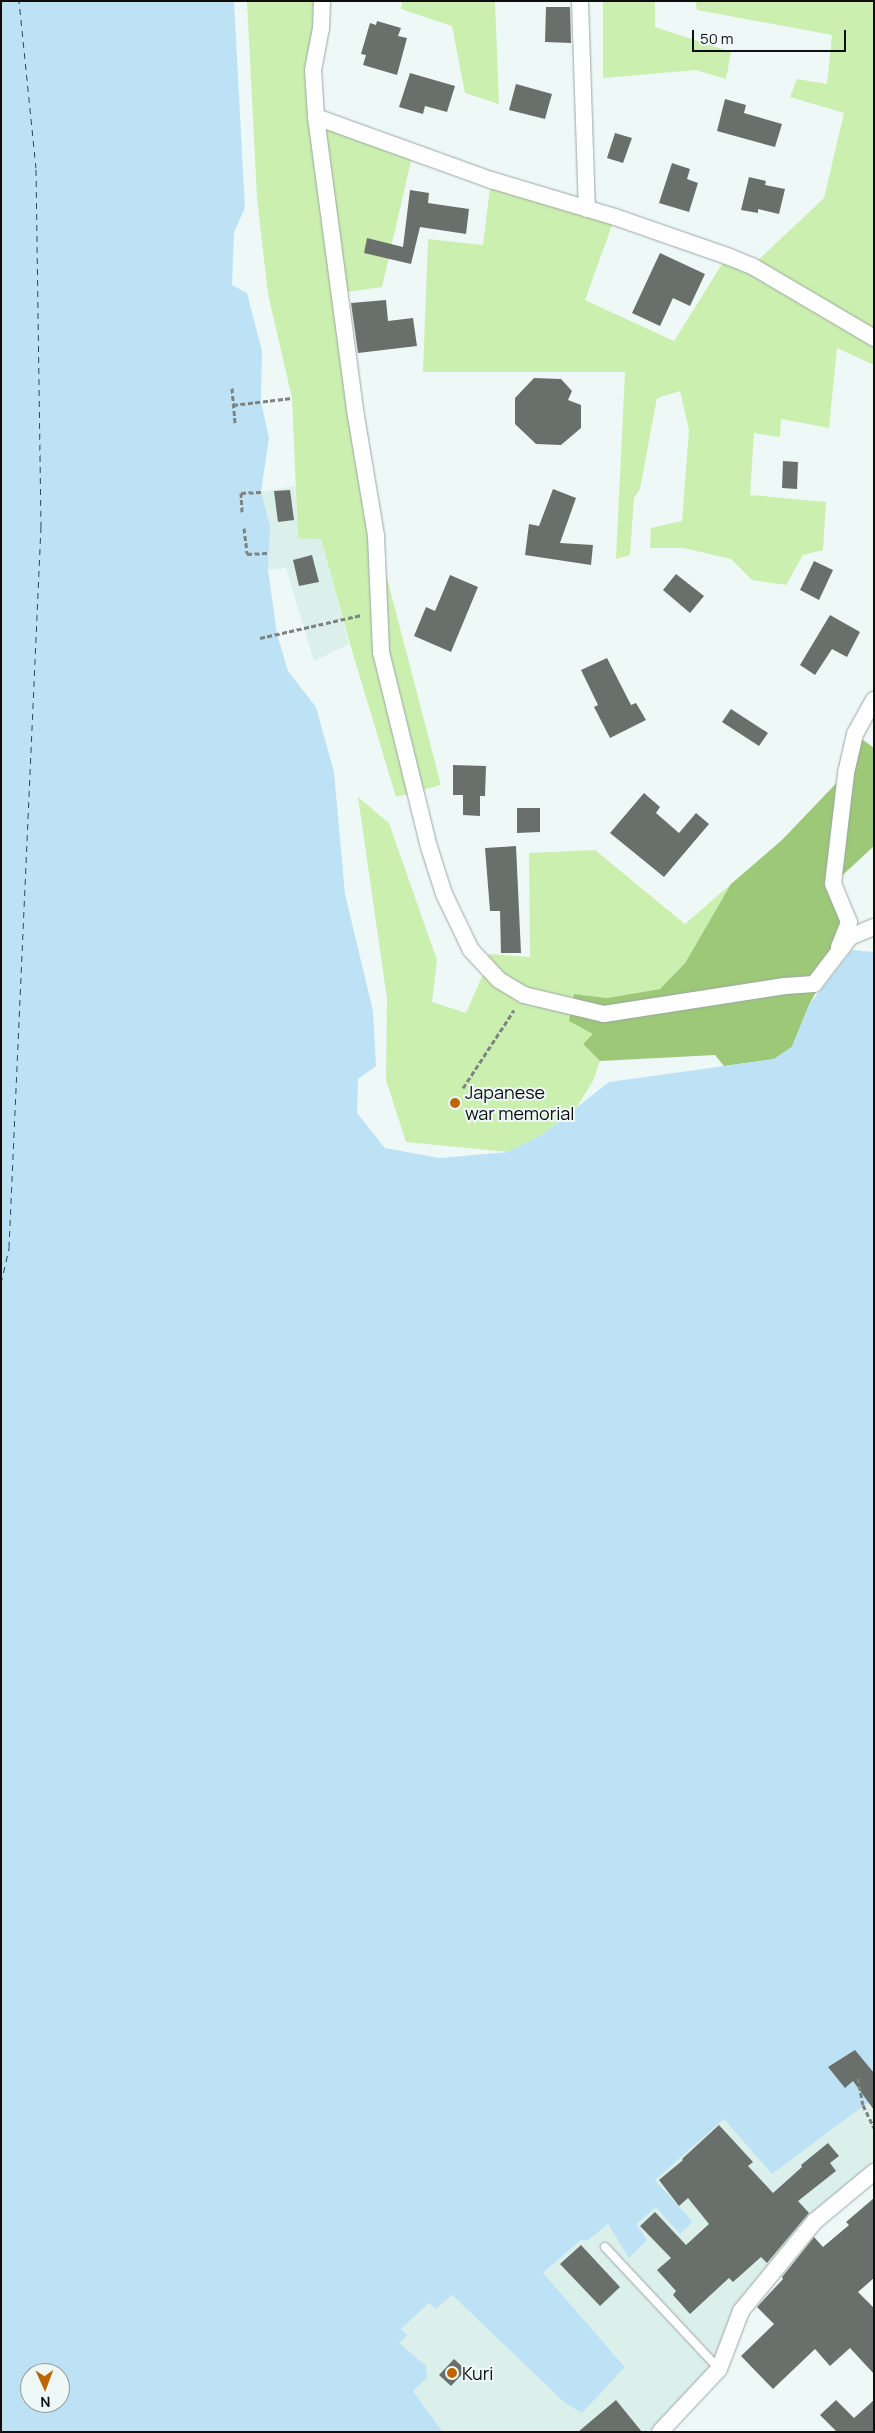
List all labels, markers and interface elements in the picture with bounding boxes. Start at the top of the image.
scale bar [695,20,849,52]
text: 50 m [700,28,734,49]
place label: Japanese war memorial [465,1082,575,1124]
marker: Japanese war memorial [449,1097,461,1109]
place label: Kuri [462,2362,493,2384]
north arrow [20,2363,70,2413]
marker: Kuri [446,2367,458,2379]
text: N [40,2393,51,2412]

